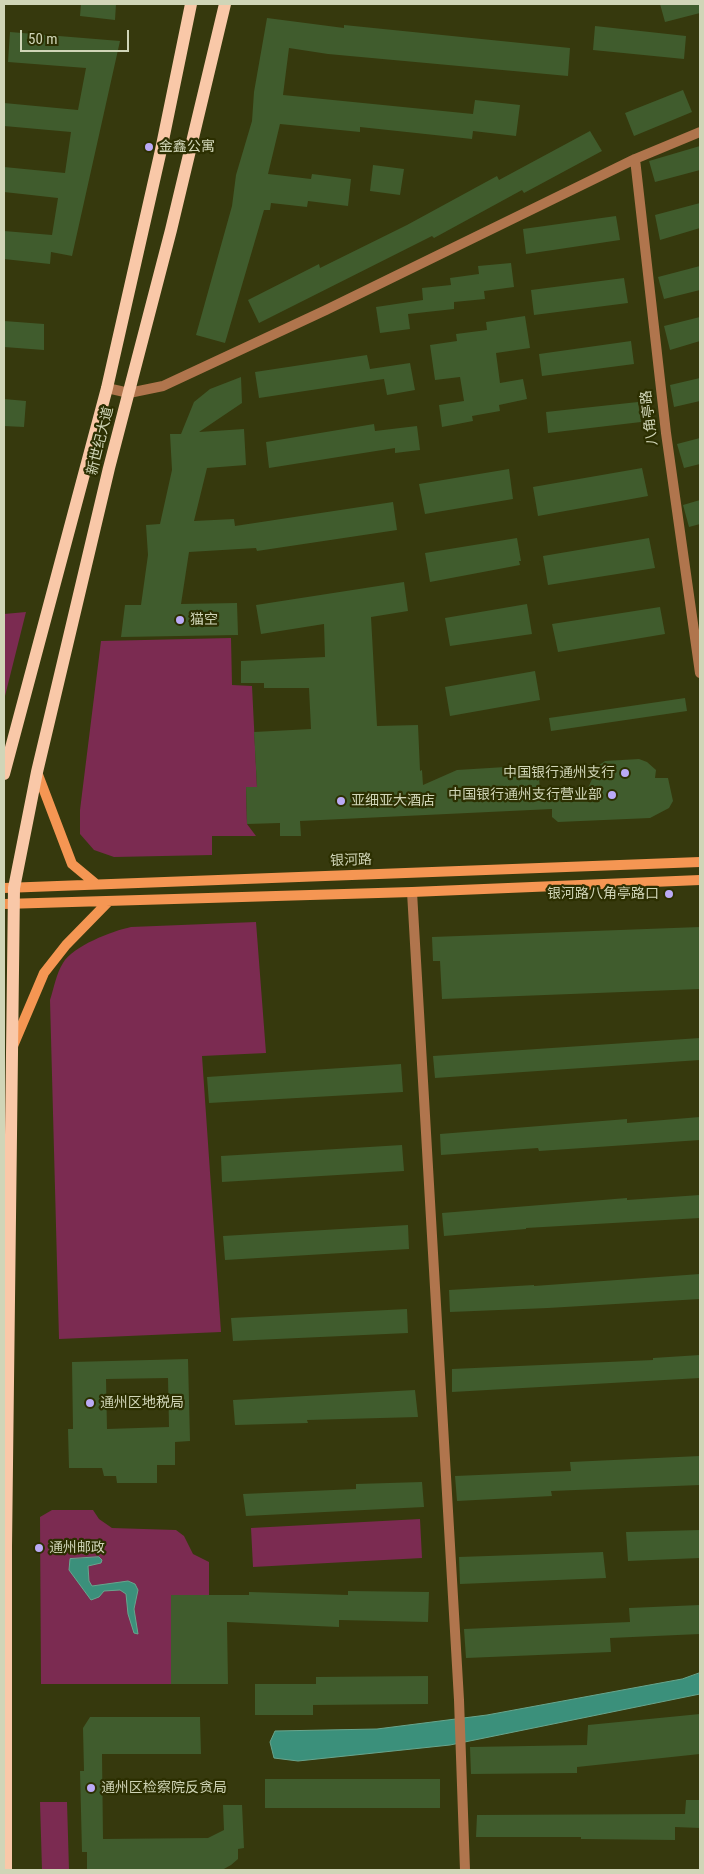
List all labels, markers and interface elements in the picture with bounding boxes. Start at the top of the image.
scale bar [22,20,131,52]
text: 50 m [28,30,58,48]
place label: 金鑫公寓 [159,139,215,155]
marker: 金鑫公寓 [143,141,155,153]
street label: 八角亭路 [638,389,662,447]
street label: 新世纪大道 [84,405,118,477]
place label: 猫空 [190,612,218,628]
marker: 猫空 [174,614,186,626]
place label: 中国银行通州支行 [503,765,615,781]
marker: 中国银行通州支行 [619,767,631,779]
place label: 中国银行通州支行营业部 [448,787,602,803]
marker: 中国银行通州支行营业部 [606,789,618,801]
place label: 亚细亚大酒店 [351,793,435,809]
marker: 亚细亚大酒店 [335,795,347,807]
street label: 银河路 [330,852,372,870]
place label: 银河路八角亭路口 [547,886,659,902]
marker: 银河路八角亭路口 [663,888,675,900]
place label: 通州区地税局 [100,1395,184,1411]
marker: 通州区地税局 [84,1397,96,1409]
place label: 通州邮政 [49,1540,105,1556]
marker: 通州邮政 [33,1542,45,1554]
place label: 通州区检察院反贪局 [101,1780,227,1796]
marker: 通州区检察院反贪局 [85,1782,97,1794]

